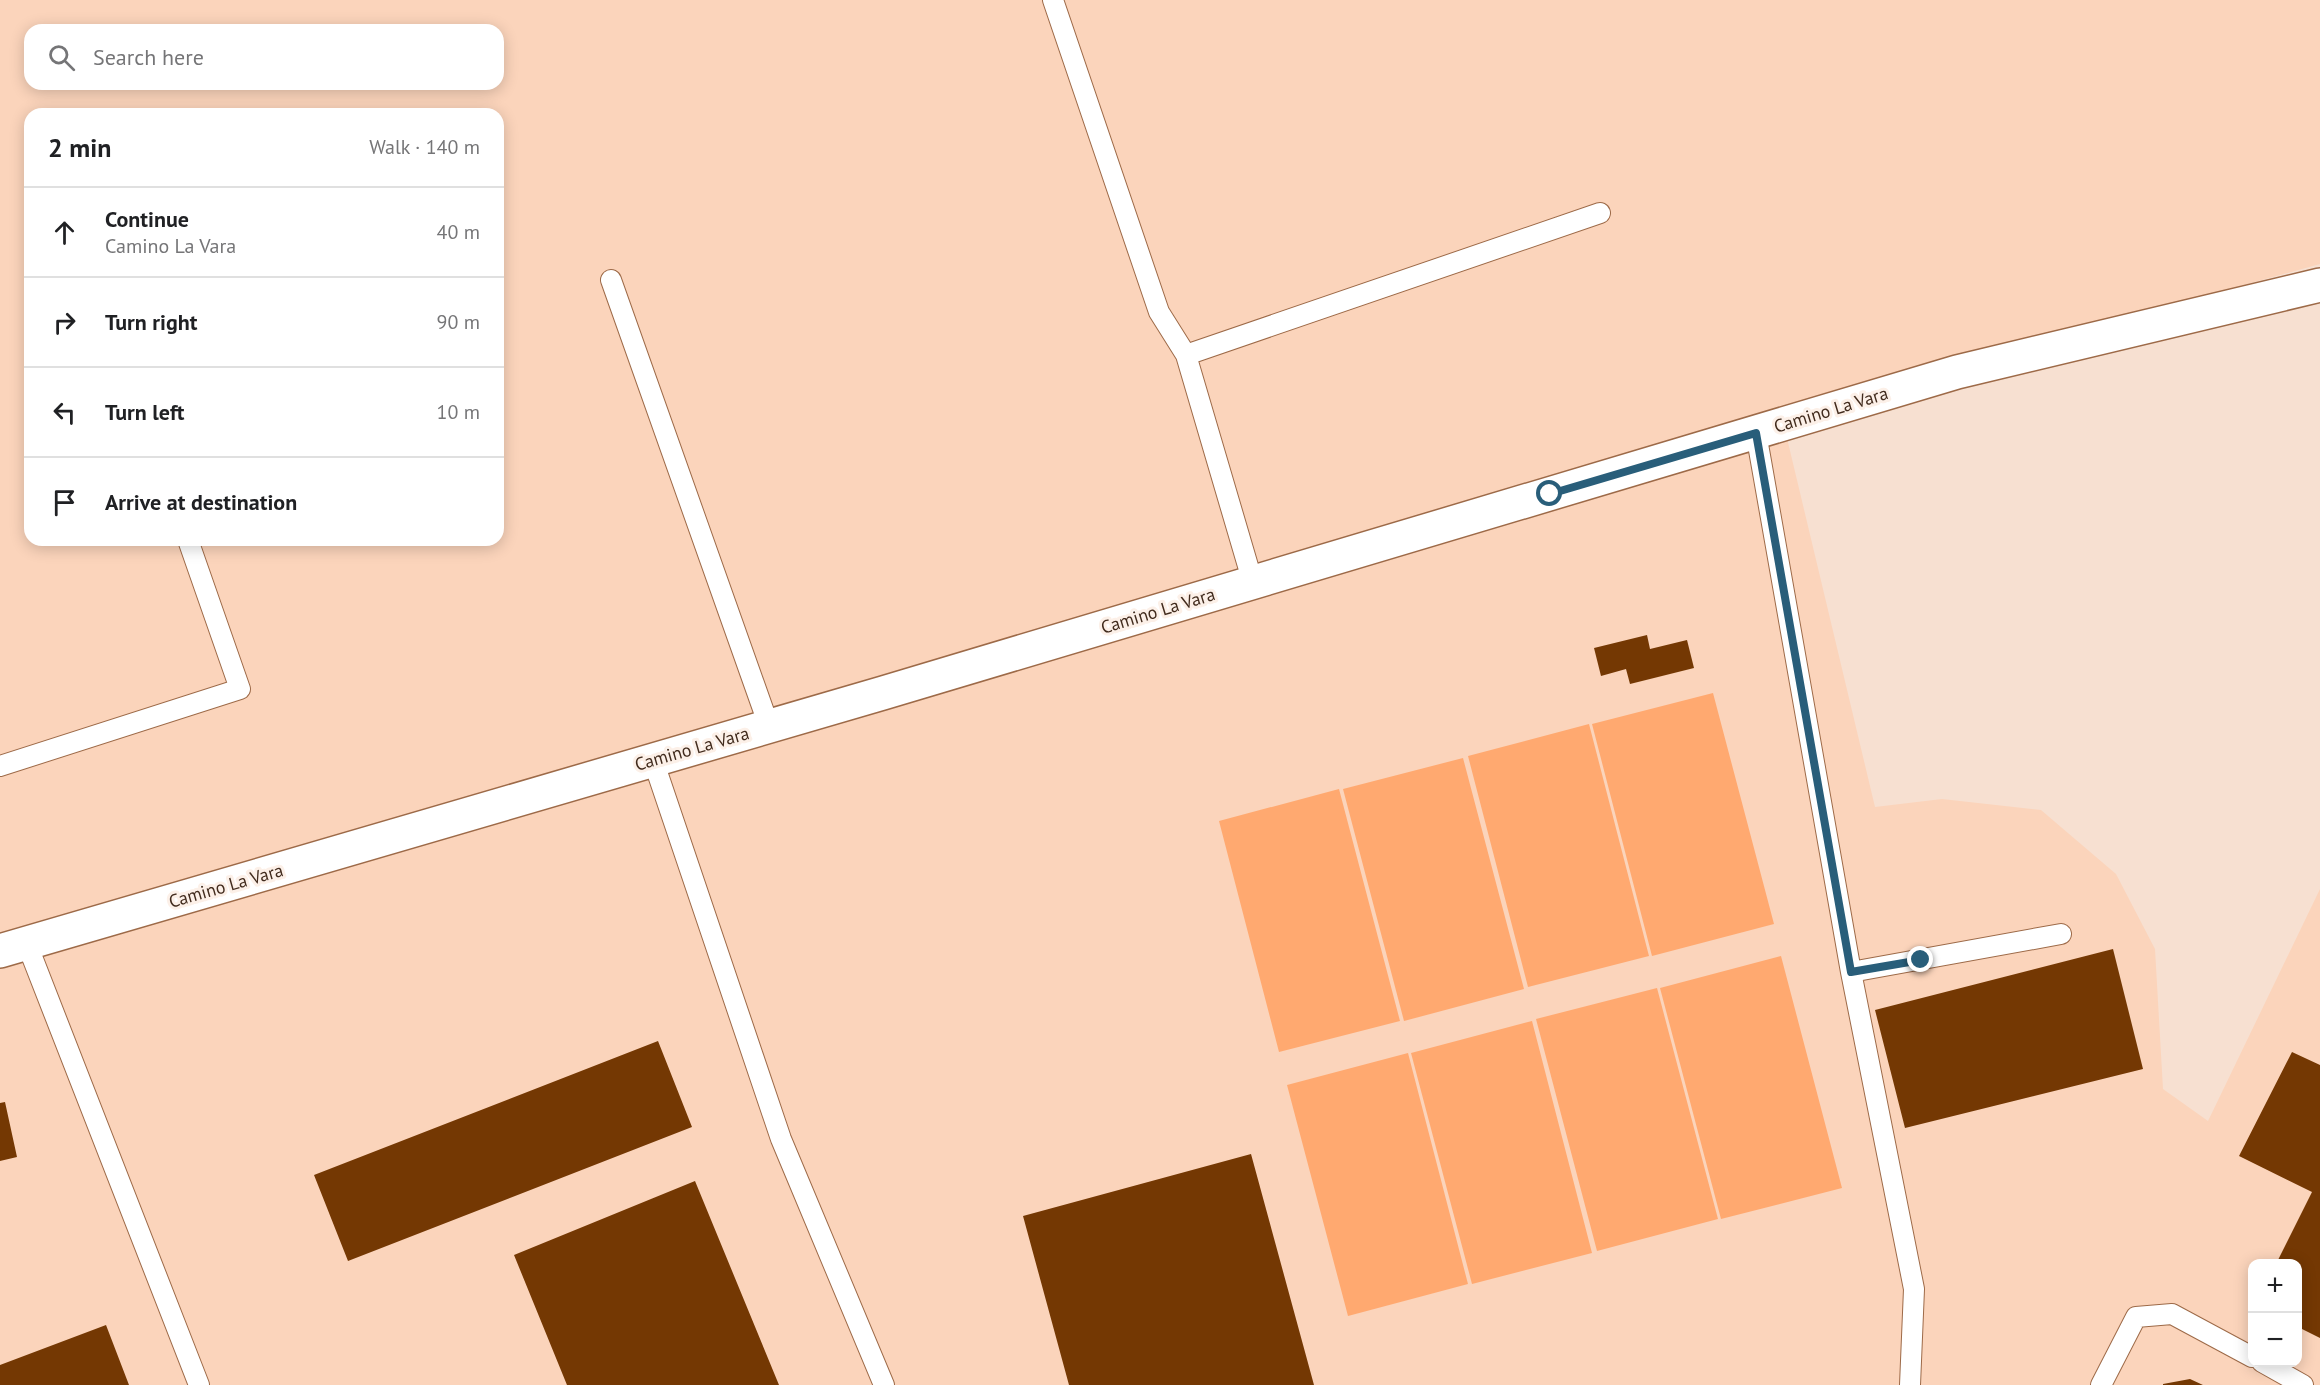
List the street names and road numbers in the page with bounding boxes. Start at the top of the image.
street label: Camino La Vara [1771,381,1891,438]
street label: Camino La Vara [1098,582,1218,639]
street label: Camino La Vara [632,721,752,776]
street label: Camino La Vara [166,858,286,913]

